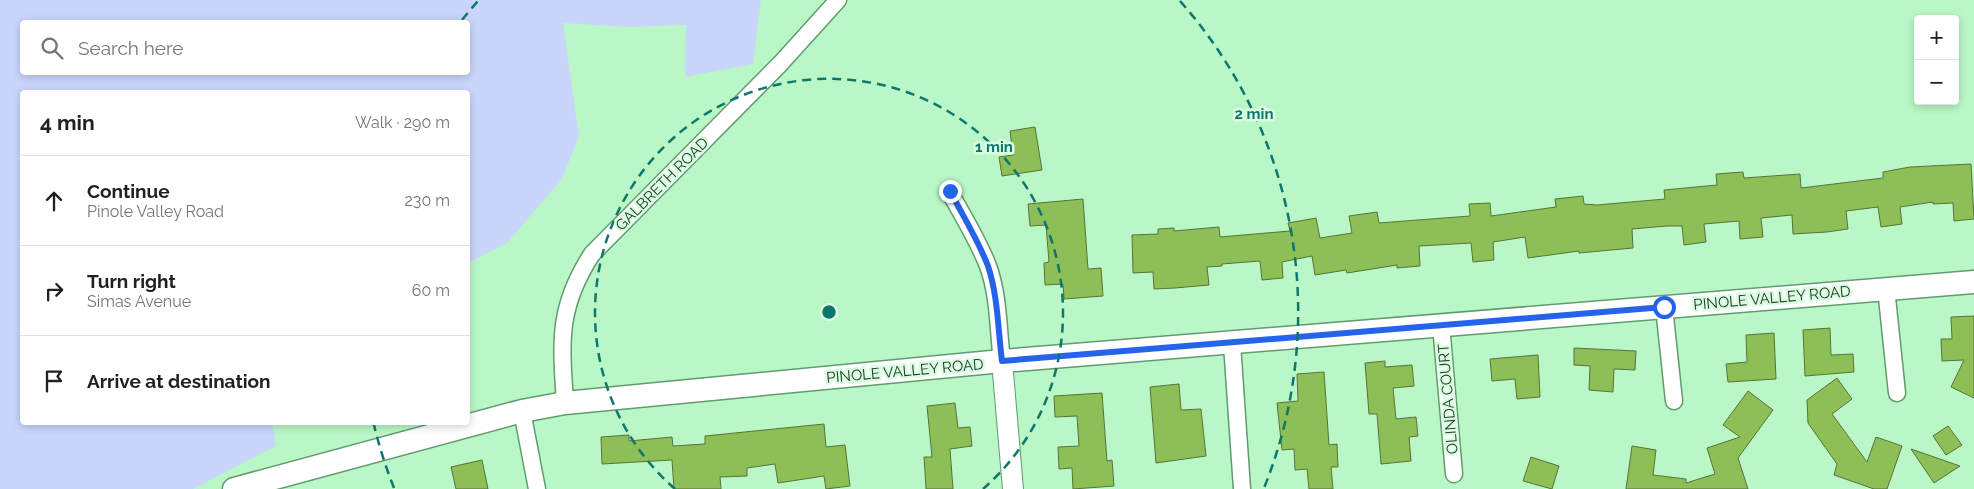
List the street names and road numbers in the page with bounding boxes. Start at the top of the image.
street label: GALBRETH ROAD [612,134,712,234]
street label: PINOLE VALLEY ROAD [1693,282,1852,314]
street label: OLINDA COURT [1434,343,1462,455]
street label: PINOLE VALLEY ROAD [826,355,985,387]

